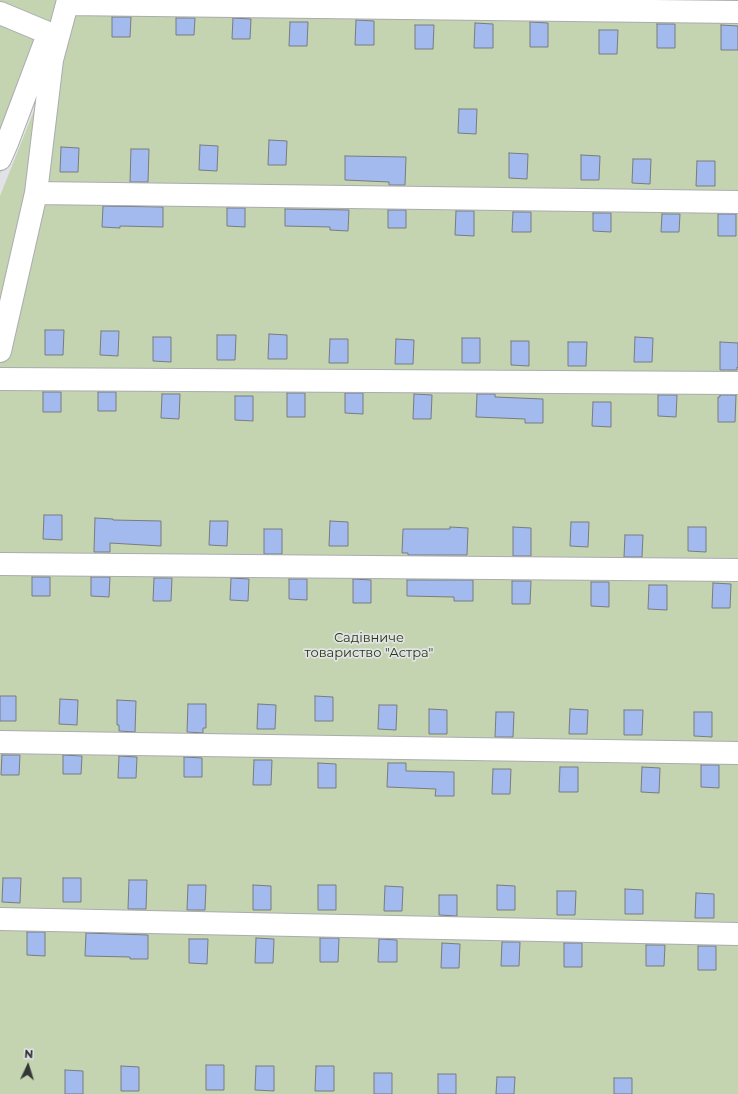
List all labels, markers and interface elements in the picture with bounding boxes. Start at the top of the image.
park label: Садівниче товариство "Астра" [305,630,433,661]
north arrow [8,1046,48,1086]
text: N [24,1047,34,1061]

